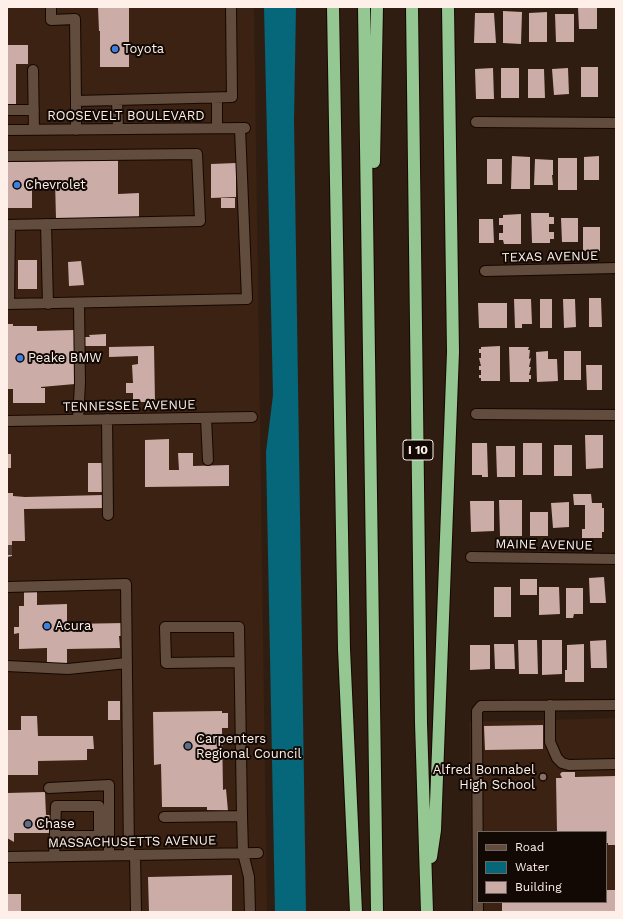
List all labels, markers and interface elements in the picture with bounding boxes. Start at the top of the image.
place label: Toyota [123,41,164,57]
marker: Toyota [110,44,120,54]
street label: ROOSEVELT BOULEVARD [47,108,205,124]
place label: Chevrolet [25,177,86,193]
marker: Chevrolet [12,180,22,190]
street label: TEXAS AVENUE [502,248,598,266]
place label: Peake BMW [28,350,102,366]
marker: Peake BMW [15,353,25,363]
street label: TENNESSEE AVENUE [62,397,196,415]
road number: I 10 [403,440,433,460]
street label: MAINE AVENUE [495,536,593,554]
place label: Acura [55,618,91,634]
marker: Acura [42,621,52,631]
place label: Carpenters Regional Council [196,731,301,762]
marker: Carpenters Regional Council [183,741,193,751]
place label: Alfred Bonnabel High School [433,762,535,793]
marker: Alfred Bonnabel High School [538,772,548,782]
place label: Chase [36,816,75,832]
marker: Chase [23,819,33,829]
legend [477,831,607,903]
street label: MASSACHUSETTS AVENUE [48,833,216,851]
text: Road [515,840,544,854]
text: Water [515,860,549,874]
text: Building [515,880,562,894]

